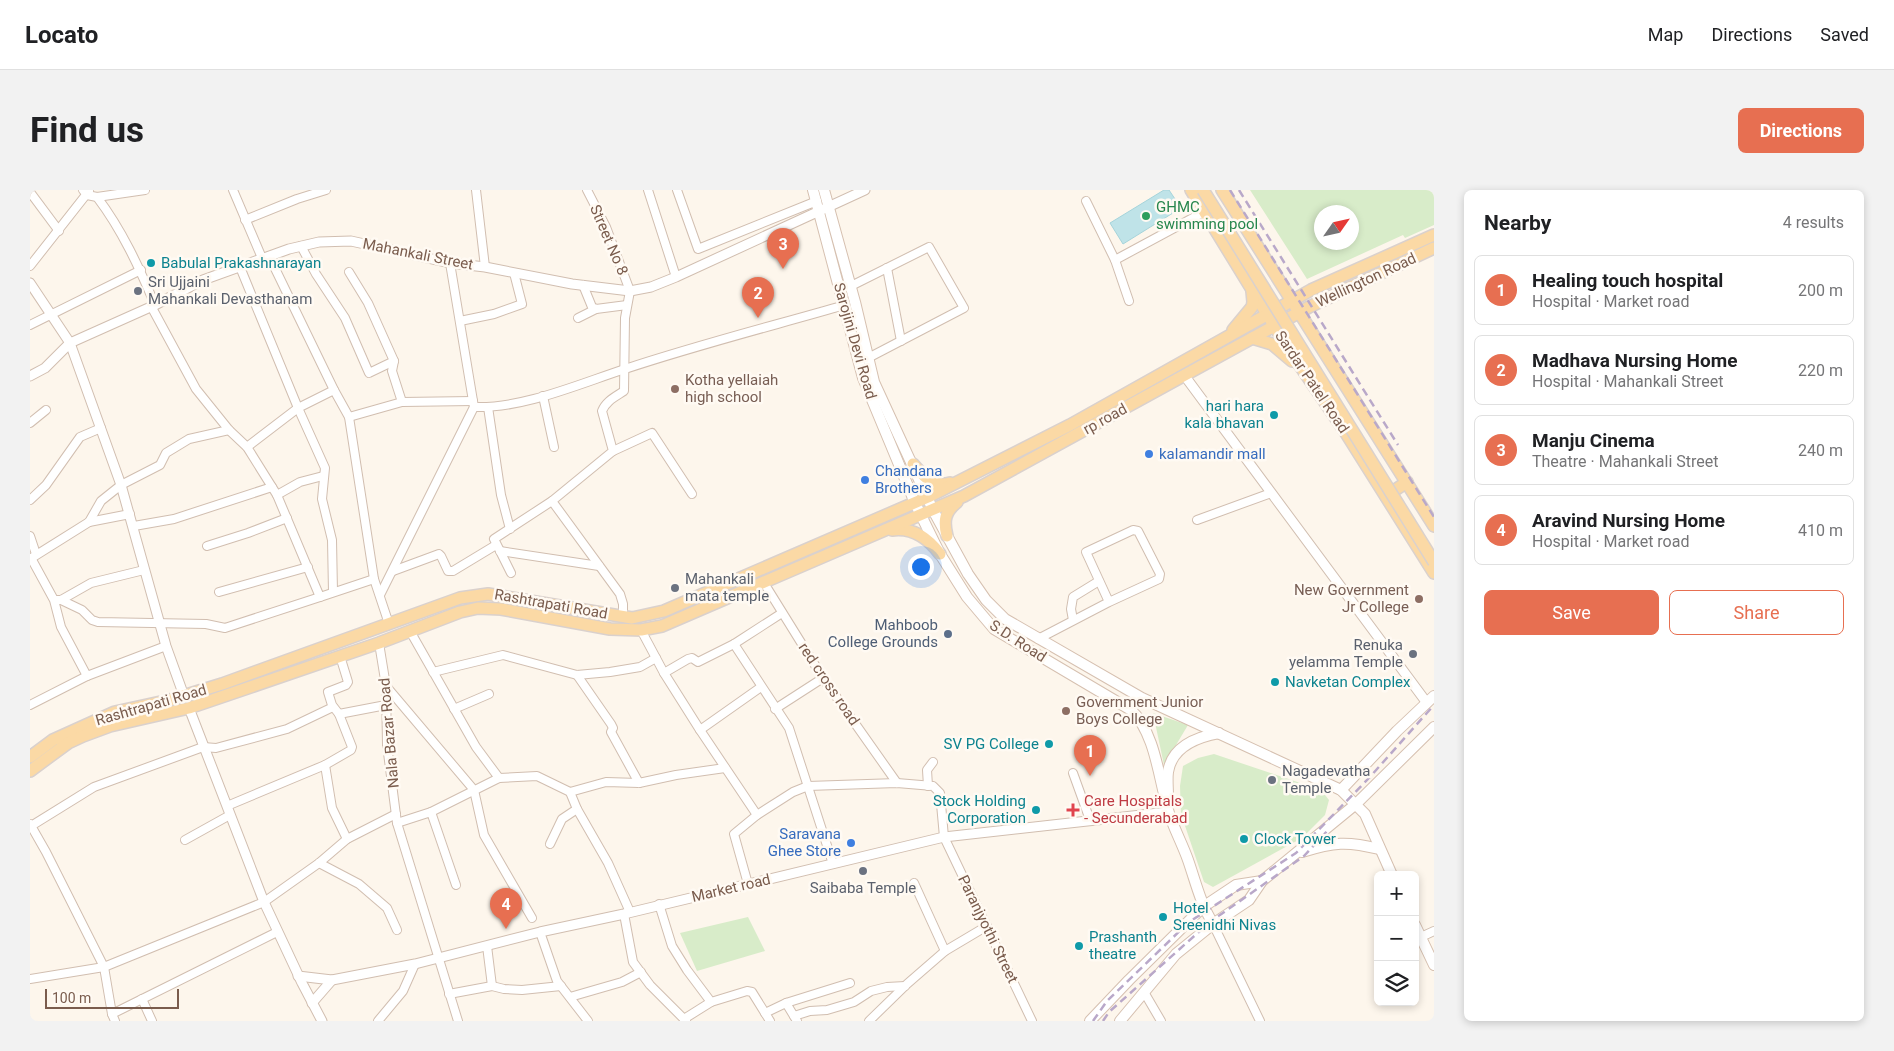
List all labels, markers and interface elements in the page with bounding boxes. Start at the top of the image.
text: Locato [25,21,98,49]
text: Map [1648,24,1683,45]
text: Directions [1711,24,1792,45]
text: Saved [1820,24,1869,45]
button: Directions [1738,108,1864,153]
text: Find us [30,110,144,151]
place label: GHMC swimming pool [1156,198,1258,233]
street label: Street No 8 [586,202,632,278]
north arrow [1314,205,1359,250]
marker: GHMC swimming pool [1140,210,1152,222]
text: Nearby [1484,211,1551,235]
text: 4 results [1783,213,1844,232]
pin: 3 [767,228,799,269]
street label: Mahankali Street [361,234,475,274]
street label: Wellington Road [1313,249,1419,311]
place label: Babulal Prakashnarayan [161,254,321,272]
marker: Babulal Prakashnarayan [145,257,157,269]
text: Healing touch hospital [1532,269,1723,292]
place label: Sri Ujjaini Mahankali Devasthanam [148,273,312,308]
pin: 2 [742,277,774,318]
street label: Sarojini Devi Road [830,281,880,401]
text: 1 [1496,281,1506,300]
text: 200 m [1798,281,1843,300]
marker: Sri Ujjaini Mahankali Devasthanam [132,285,144,297]
text: Hospital · Market road [1532,292,1689,311]
street label: Sardar Patel Road [1271,327,1353,437]
text: Madhava Nursing Home [1532,349,1737,372]
text: 2 [1496,361,1506,380]
text: 220 m [1798,361,1843,380]
place label: Kotha yellaiah high school [685,371,778,406]
text: Hospital · Mahankali Street [1532,372,1723,391]
marker: Kotha yellaiah high school [669,383,681,395]
place label: hari hara kala bhavan [1184,397,1264,432]
street label: rp road [1080,400,1130,438]
marker: hari hara kala bhavan [1268,409,1280,421]
text: Manju Cinema [1532,429,1655,452]
text: 3 [1496,441,1506,460]
text: 240 m [1798,441,1843,460]
place label: kalamandir mall [1159,445,1266,463]
marker: kalamandir mall [1143,448,1155,460]
text: Theatre · Mahankali Street [1532,452,1718,471]
place label: Chandana Brothers [875,462,943,497]
marker: Chandana Brothers [859,474,871,486]
text: Aravind Nursing Home [1532,509,1725,532]
text: 4 [1496,521,1506,540]
text: 410 m [1798,521,1843,540]
text: Hospital · Market road [1532,532,1689,551]
your location [908,554,934,580]
place label: Mahankali mata temple [685,570,769,605]
place label: New Government Jr College [1294,581,1409,616]
marker: Mahankali mata temple [669,582,681,594]
street label: Rashtrapati Road [493,585,609,623]
button: Save [1484,590,1659,635]
button: Share [1669,590,1844,635]
marker: New Government Jr College [1413,593,1425,605]
place label: Mahboob College Grounds [828,616,938,651]
street label: S.D. Road [986,616,1050,666]
marker: Mahboob College Grounds [942,628,954,640]
place label: Renuka yelamma Temple [1289,636,1403,671]
street label: red cross road [795,639,863,729]
marker: Renuka yelamma Temple [1407,648,1419,660]
place label: Navketan Complex [1285,673,1411,691]
marker: Navketan Complex [1269,676,1281,688]
street label: Nala Bazar Road [375,677,403,789]
street label: Rashtrapati Road [93,681,209,729]
place label: Government Junior Boys College [1076,693,1203,728]
marker: Government Junior Boys College [1060,705,1072,717]
place label: SV PG College [943,735,1039,753]
pin: 1 [1074,735,1106,776]
marker: SV PG College [1043,738,1055,750]
place label: Nagadevatha Temple [1282,762,1370,797]
marker: Nagadevatha Temple [1266,774,1278,786]
place label: Stock Holding Corporation [933,792,1026,827]
place label: Care Hospitals - Secunderabad [1084,792,1188,827]
marker: Care Hospitals - Secunderabad [1066,803,1080,817]
marker: Stock Holding Corporation [1030,804,1042,816]
place label: Saravana Ghee Store [768,825,841,860]
place label: Clock Tower [1254,830,1336,848]
marker: Clock Tower [1238,833,1250,845]
marker: Saravana Ghee Store [845,837,857,849]
marker: Saibaba Temple [857,865,869,877]
street label: Market road [690,870,772,906]
map controls [1374,871,1419,1006]
button: + [1374,871,1419,916]
street label: Paranjyothi Street [954,872,1022,986]
place label: Saibaba Temple [810,879,916,897]
pin: 4 [490,888,522,929]
place label: Hotel Sreenidhi Nivas [1173,899,1276,934]
marker: Hotel Sreenidhi Nivas [1157,911,1169,923]
button: − [1374,916,1419,961]
place label: Prashanth theatre [1089,928,1157,963]
marker: Prashanth theatre [1073,940,1085,952]
button: layers [1374,961,1419,1006]
scale bar [45,986,179,1009]
text: 100 m [52,990,91,1006]

